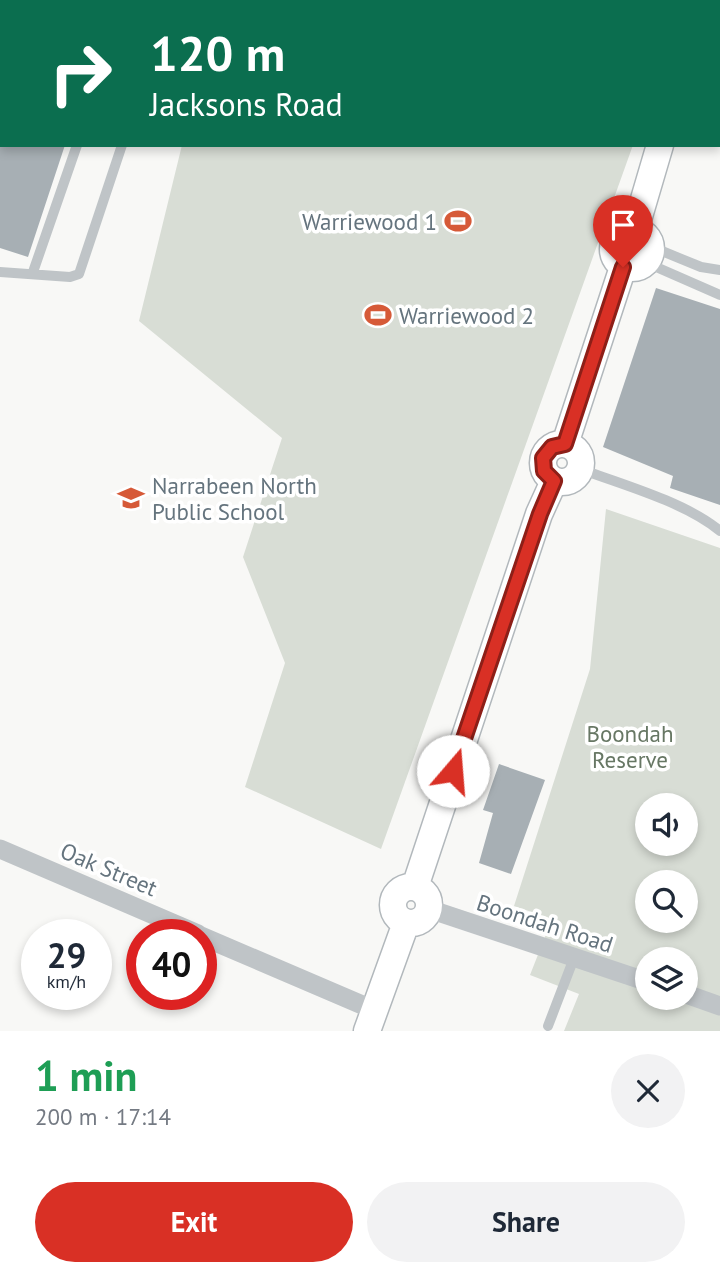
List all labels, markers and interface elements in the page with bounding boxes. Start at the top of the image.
text: 120 m [150,21,285,85]
icon: right [35,28,126,119]
text: Jacksons Road [150,83,343,125]
pin [593,195,653,267]
sports icon: Warriewood 1 [443,206,473,236]
icon: arrive [604,206,642,244]
place label: Warriewood 1 [302,207,437,236]
sports icon: Warriewood 2 [363,300,393,330]
place label: Warriewood 2 [399,301,534,330]
place label: Narrabeen North Public School [152,471,317,526]
school or university icon: Narrabeen North Public School [116,483,146,513]
park label: Boondah Reserve [586,719,674,774]
position arrow [416,734,490,808]
map controls [635,793,698,1010]
button: sound [635,793,698,856]
street label: Oak Street [56,836,162,902]
button: search [635,870,698,933]
street label: Boondah Road [473,887,617,959]
speed limit sign: 40 [126,919,217,1010]
text: 29 [47,932,86,978]
button: layers [635,947,698,1010]
text: km/h [47,970,86,993]
text: 1 min [35,1048,137,1103]
button: close [611,1054,685,1128]
text: 200 m · 17:14 [35,1102,171,1131]
button: Exit [35,1182,353,1262]
button: Share [367,1182,685,1262]

